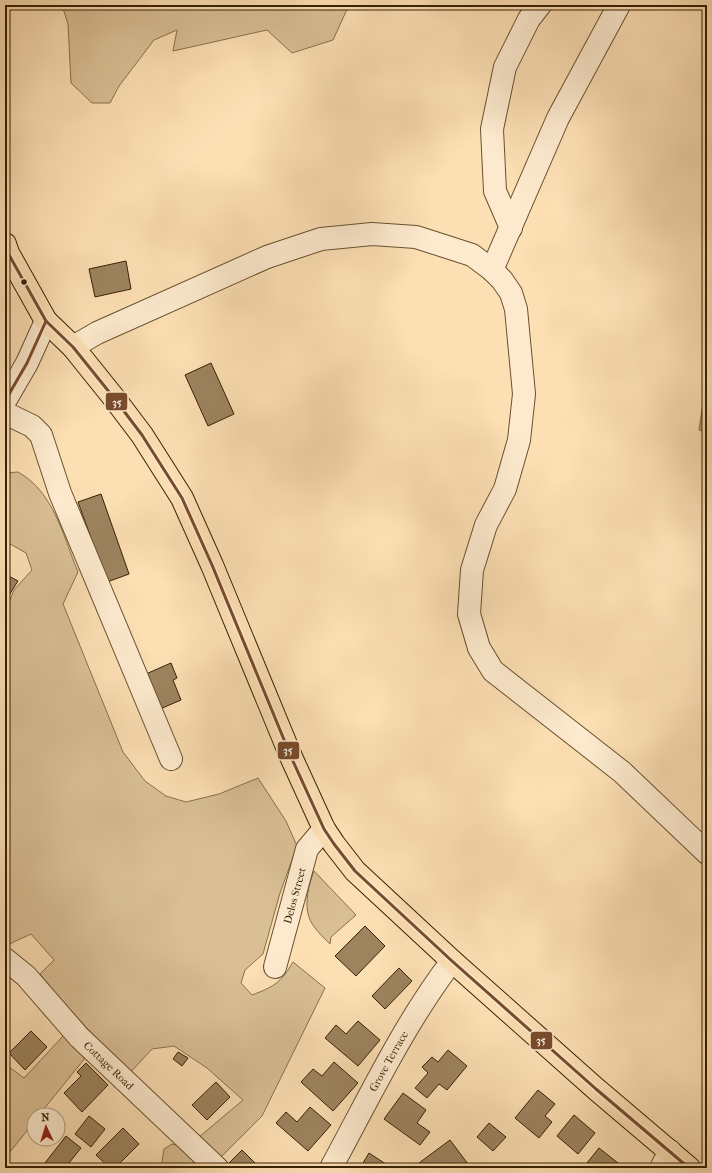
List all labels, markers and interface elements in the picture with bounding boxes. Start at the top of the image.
unlabelled marker [19,277,29,287]
line badge: 35 [105,392,128,411]
text: 35 [112,396,122,409]
line badge: 35 [277,741,300,760]
text: 35 [283,744,293,757]
street label: Delos Street [281,866,309,925]
street label: Grove Terrace [367,1028,411,1094]
line badge: 35 [530,1031,553,1050]
text: 35 [536,1034,546,1047]
street label: Cottage Road [81,1039,137,1093]
north arrow [26,1107,66,1147]
text: N [41,1111,51,1124]

